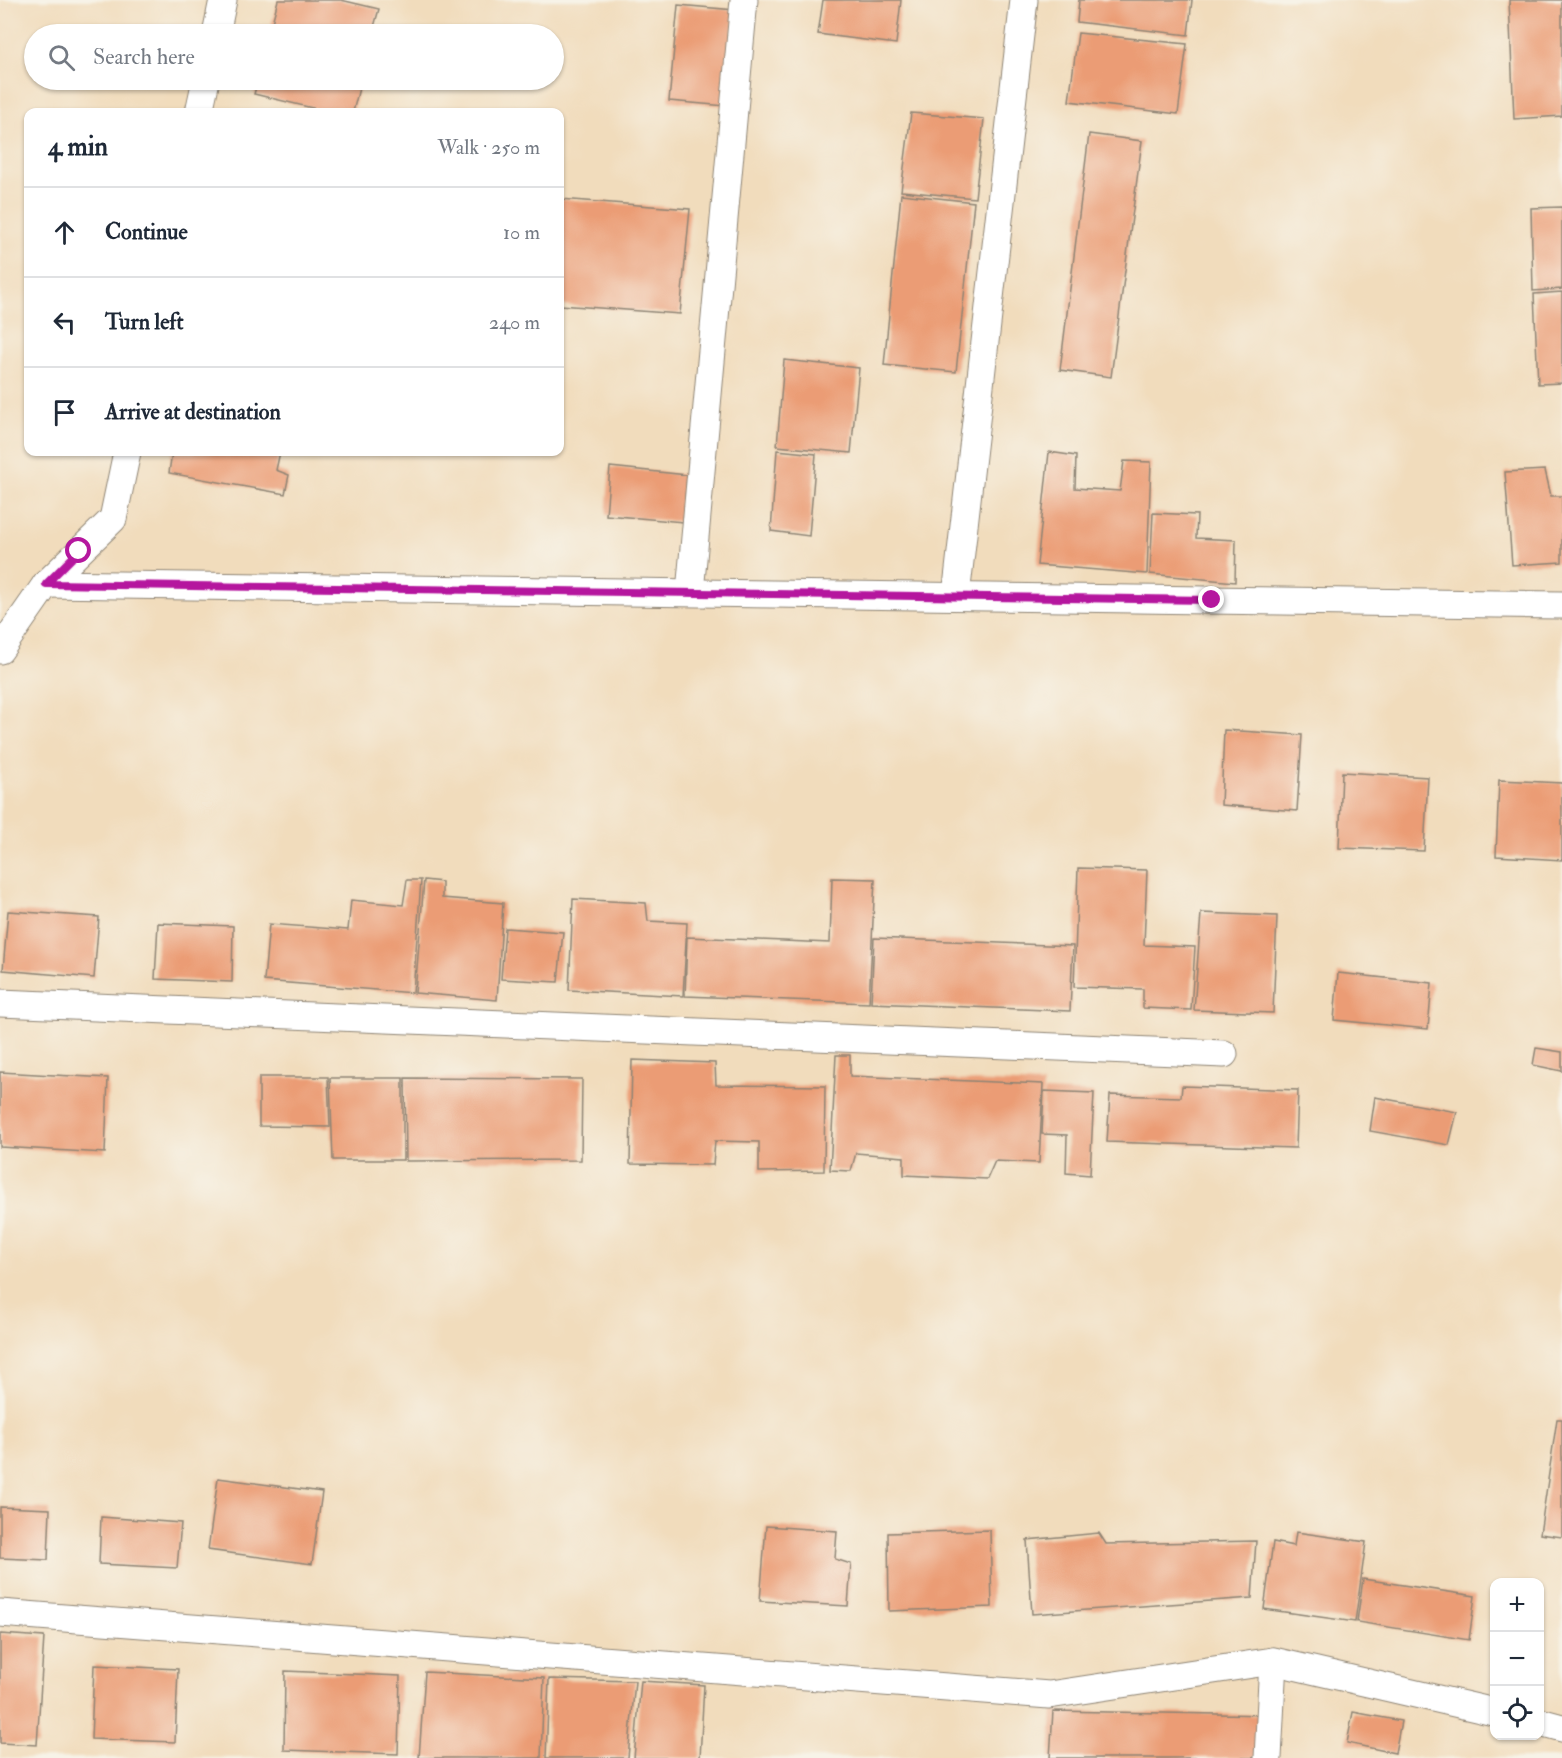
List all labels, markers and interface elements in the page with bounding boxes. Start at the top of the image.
search box [24,24,564,90]
icon: search [45,41,78,74]
text: Search here [93,43,195,71]
text: 4 min [48,131,108,163]
text: Walk · 250 m [437,135,540,160]
icon: ahead [48,216,81,249]
text: Continue [105,218,188,246]
text: 10 m [503,220,540,245]
icon: left [48,306,81,339]
text: Turn left [105,308,184,336]
text: 240 m [489,310,540,335]
icon: arrive [48,396,81,429]
text: Arrive at destination [105,398,281,426]
route start [65,537,91,563]
route end [1198,586,1224,612]
map controls [1490,1578,1544,1740]
button: + [1490,1578,1544,1632]
button: − [1490,1632,1544,1686]
button: locate [1490,1686,1544,1740]

